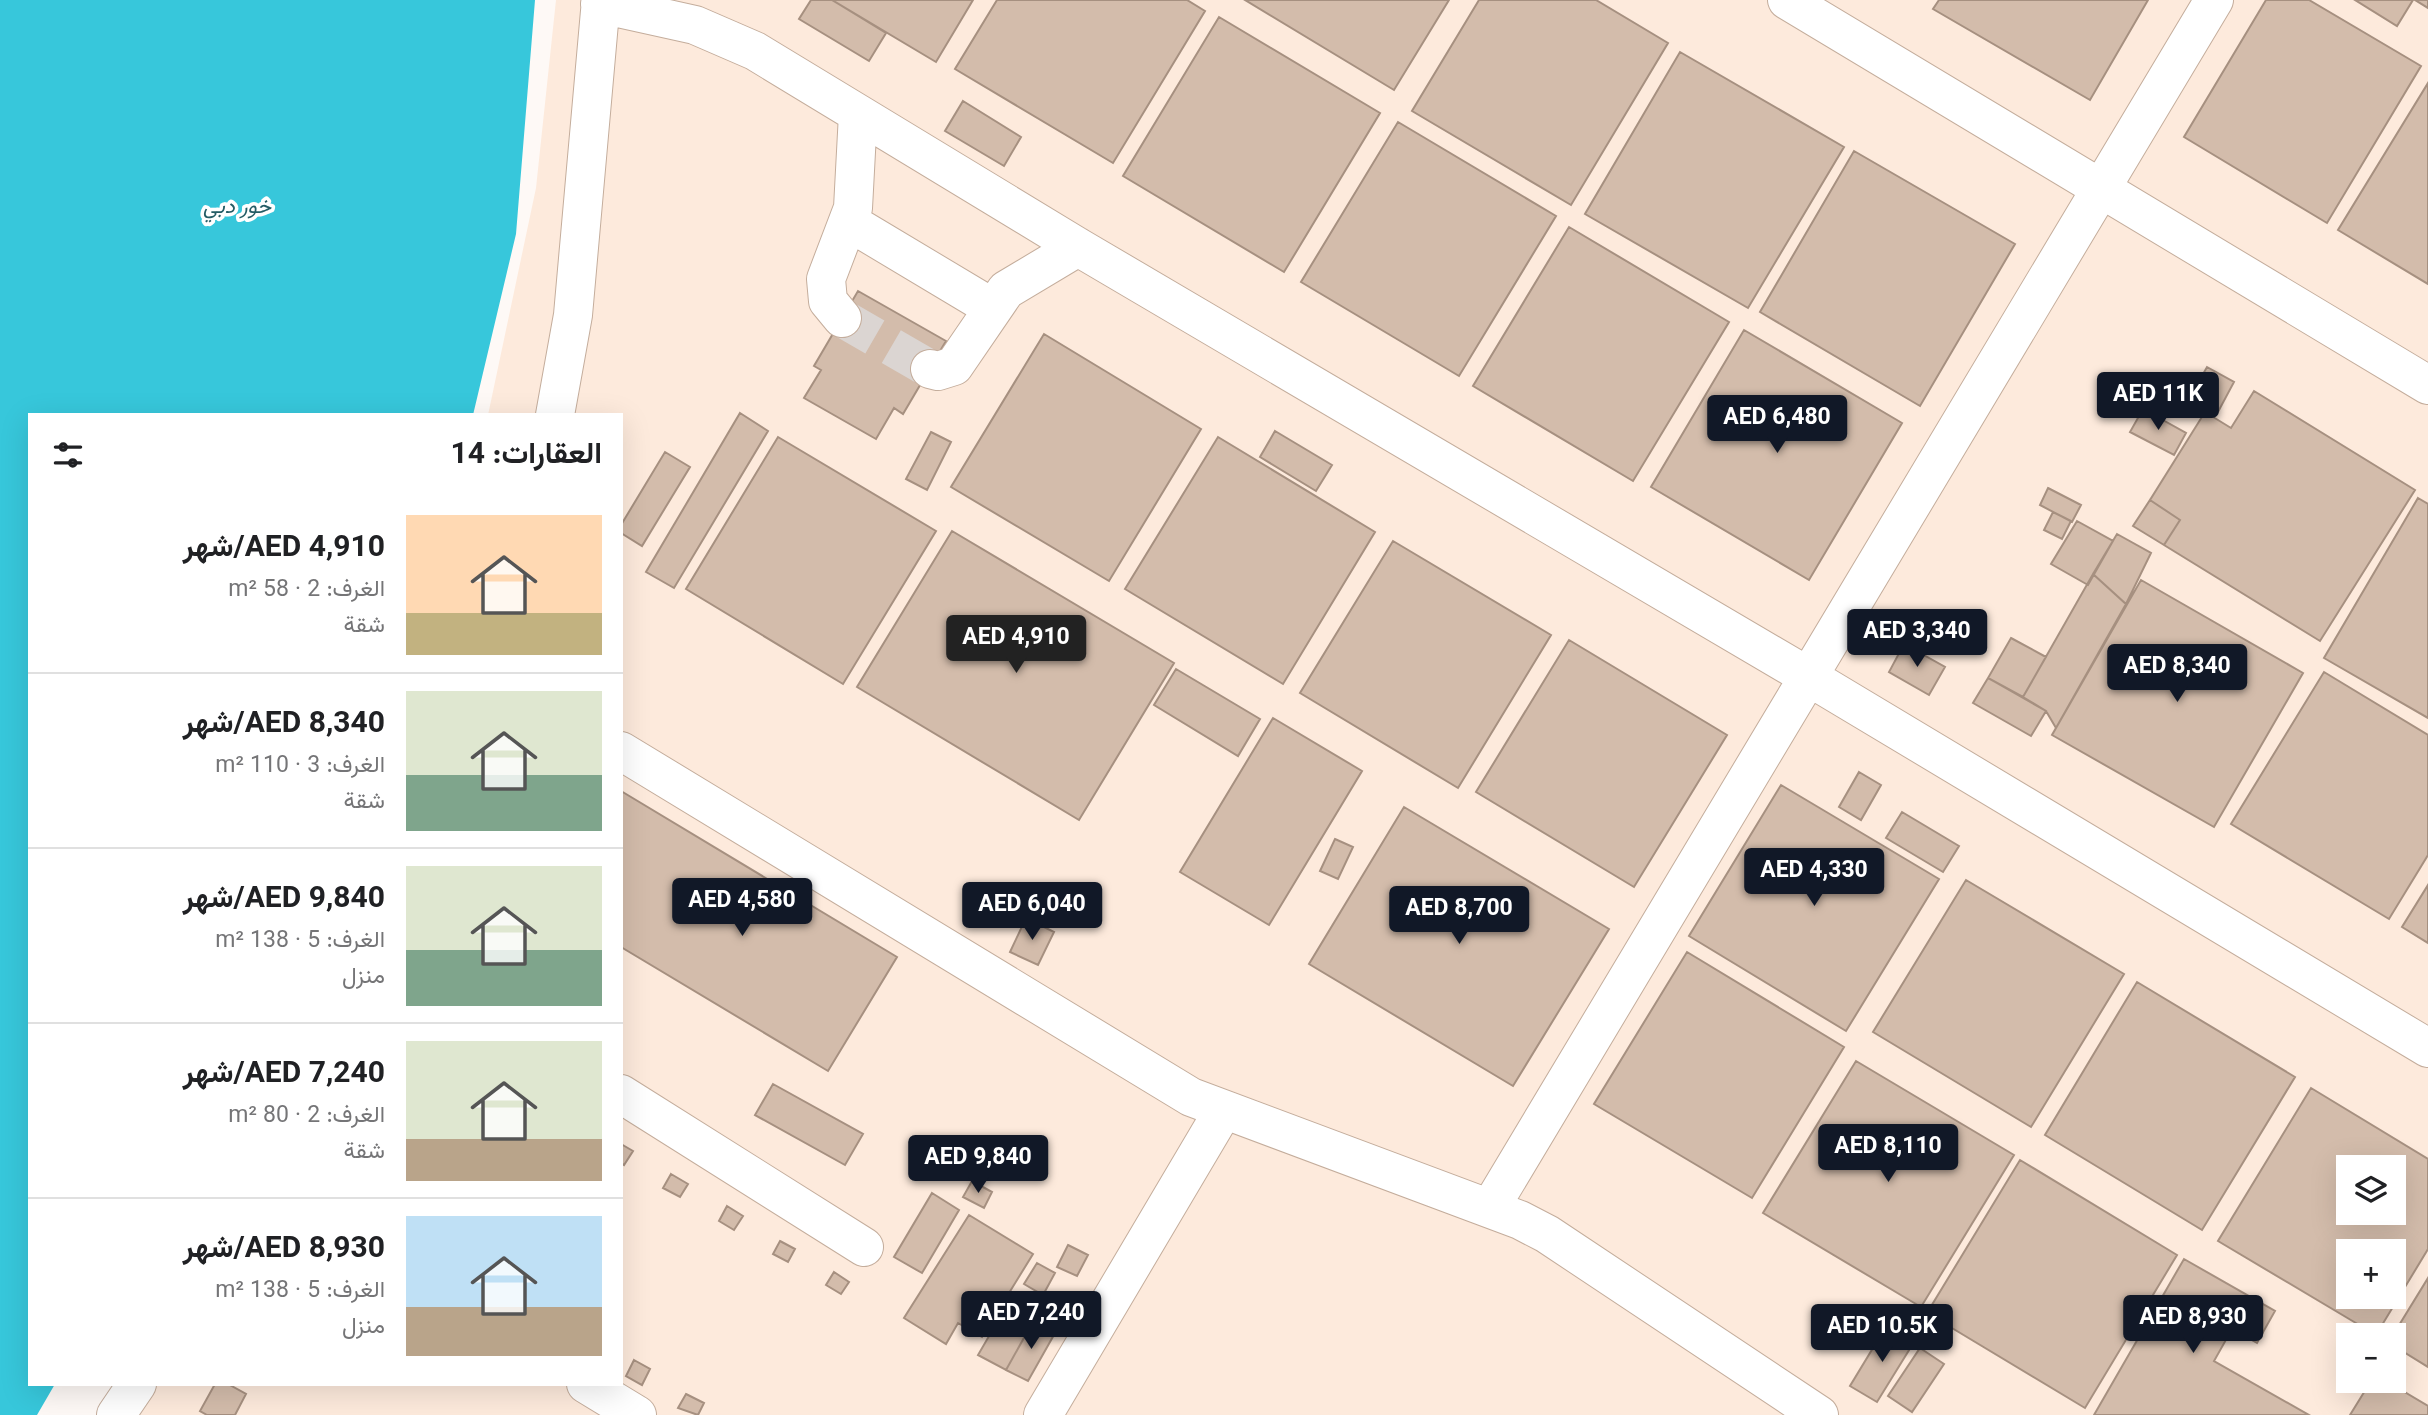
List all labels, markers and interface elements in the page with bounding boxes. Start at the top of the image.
water label: خور دبي [203,191,272,224]
pin: AED 11K [2093,372,2223,432]
text: AED 11K [2113,377,2203,413]
pin: AED 6,480 [1697,396,1857,455]
text: AED 6,480 [1723,400,1831,436]
text: العقارات: 14 [450,432,602,479]
icon: filters [49,436,87,474]
text: AED 4,910/شهر [183,525,385,572]
icon: home [462,543,546,627]
text: الغرف: 2 · 58 m² [228,572,385,608]
text: شقة [343,608,385,644]
pin: AED 3,340 [1837,610,1997,669]
text: AED 3,340 [1863,614,1971,650]
pin: AED 4,910 [936,616,1096,675]
text: AED 4,910 [962,620,1070,656]
pin: AED 8,340 [2097,644,2257,704]
text: AED 8,340 [2123,649,2231,685]
text: AED 8,340/شهر [183,701,385,748]
icon: home [462,719,546,803]
text: الغرف: 3 · 110 m² [215,748,385,784]
text: شقة [343,784,385,820]
pin: AED 4,330 [1734,848,1894,908]
text: AED 4,330 [1760,853,1868,889]
text: AED 9,840/شهر [183,876,385,923]
pin: AED 4,580 [662,878,822,938]
text: AED 4,580 [688,883,796,919]
pin: AED 6,040 [952,883,1112,942]
pin: AED 8,700 [1379,886,1539,946]
text: AED 6,040 [978,887,1086,923]
text: AED 8,700 [1405,891,1513,927]
icon: home [462,894,546,978]
text: الغرف: 5 · 138 m² [215,923,385,959]
text: منزل [342,959,385,995]
text: AED 7,240/شهر [183,1051,385,1098]
icon: home [462,1069,546,1153]
text: الغرف: 2 · 80 m² [228,1098,385,1134]
pin: AED 8,110 [1808,1124,1968,1184]
text: AED 8,110 [1834,1129,1942,1165]
text: شقة [343,1134,385,1170]
pin: AED 9,840 [898,1136,1058,1195]
text: AED 9,840 [924,1140,1032,1176]
map controls [2336,1155,2406,1393]
button: layers [2336,1155,2406,1225]
text: AED 8,930/شهر [183,1226,385,1273]
button: + [2336,1239,2406,1309]
icon: home [462,1244,546,1328]
text: الغرف: 5 · 138 m² [215,1273,385,1309]
pin: AED 7,240 [951,1292,1111,1351]
text: AED 7,240 [977,1296,1085,1332]
pin: AED 8,930 [2113,1296,2273,1355]
text: AED 8,930 [2139,1300,2247,1336]
pin: AED 10.5K [1802,1304,1962,1364]
text: منزل [342,1309,385,1345]
text: AED 10.5K [1827,1309,1937,1345]
button: − [2336,1323,2406,1393]

